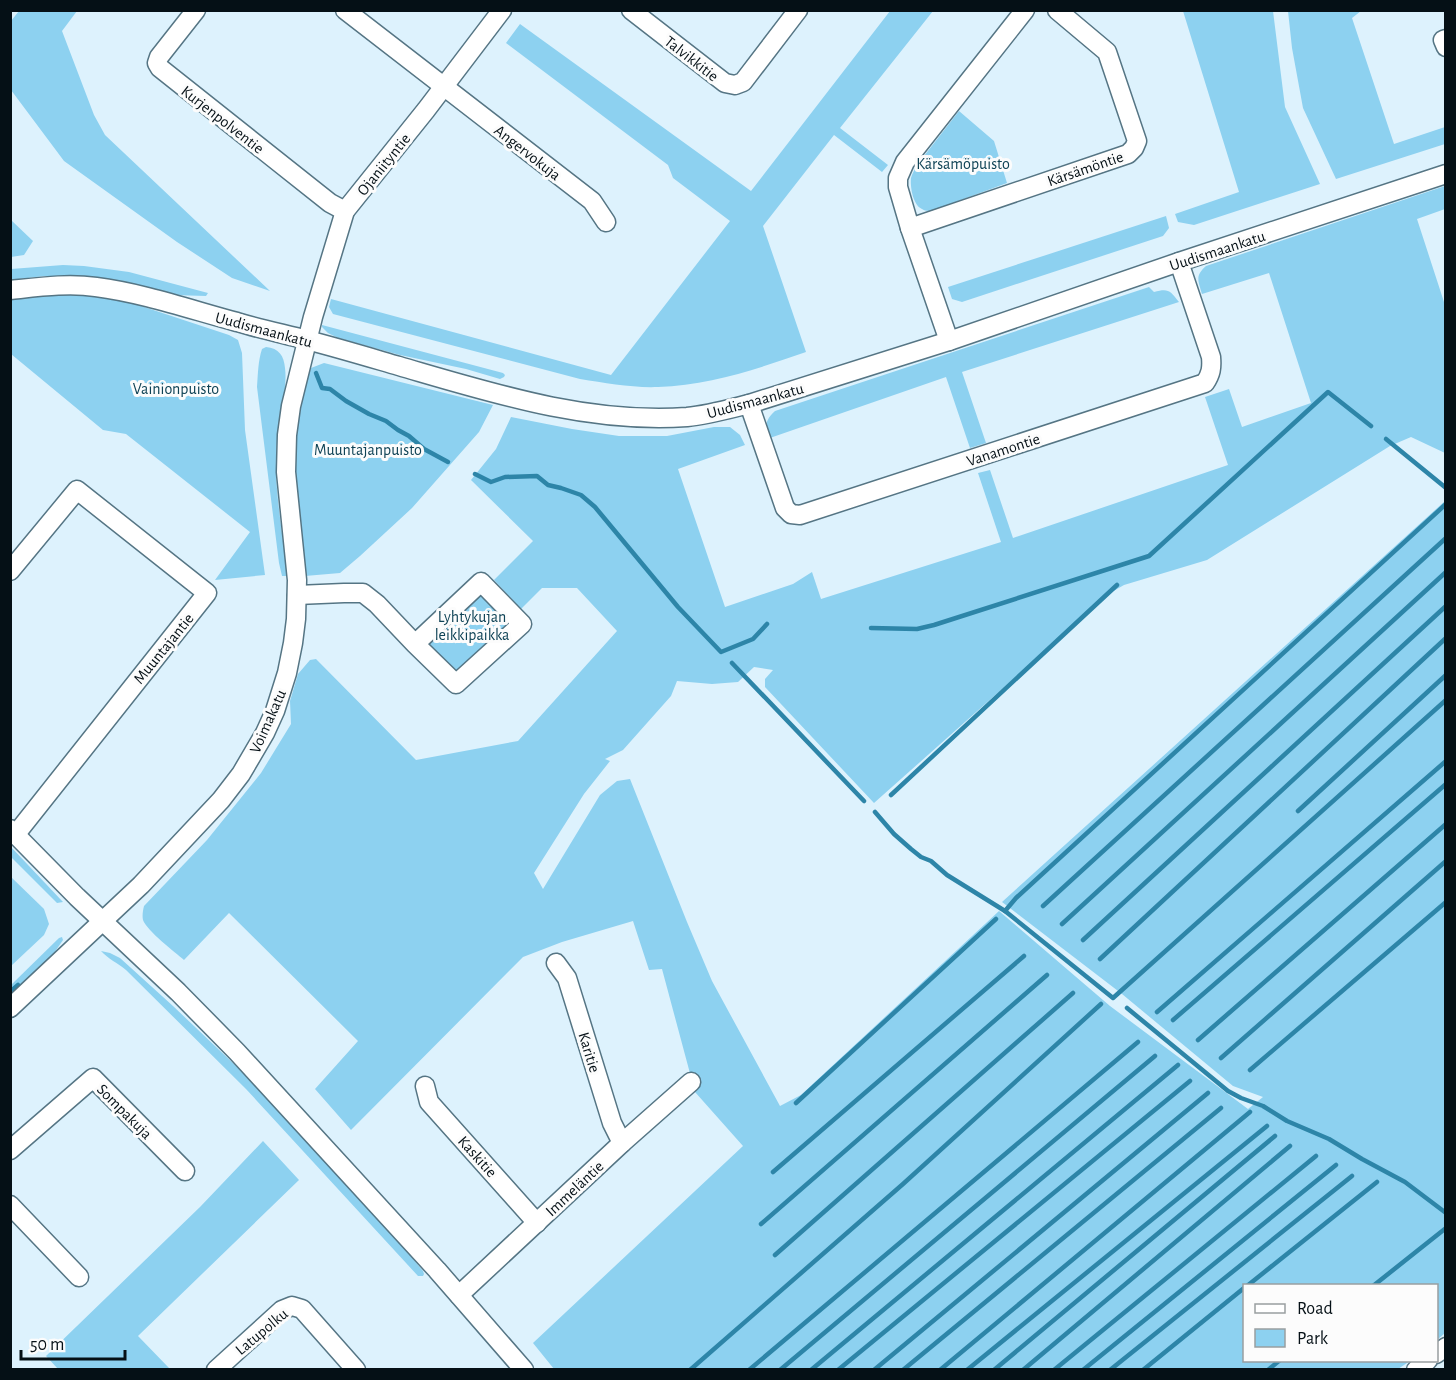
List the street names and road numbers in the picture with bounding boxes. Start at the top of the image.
street label: Talvikkitie [661,33,721,85]
street label: Kurjenpolventie [177,83,267,158]
street label: Angervokuja [491,122,564,184]
street label: Ojaniityntie [354,131,414,199]
street label: Kärsämöntie [1045,148,1125,189]
street label: Uudismaankatu [1167,228,1267,274]
street label: Uudismaankatu [214,309,314,351]
street label: Uudismaankatu [705,380,805,422]
street label: Vanamontie [965,431,1042,469]
street label: Muuntajantie [131,610,198,687]
street label: Voimakatu [247,687,289,756]
street label: Karitie [575,1030,603,1074]
street label: Sompakuja [93,1081,155,1143]
street label: Kaskitie [455,1133,500,1180]
street label: Immeläntie [543,1158,607,1219]
street label: Latupolku [232,1305,291,1358]

